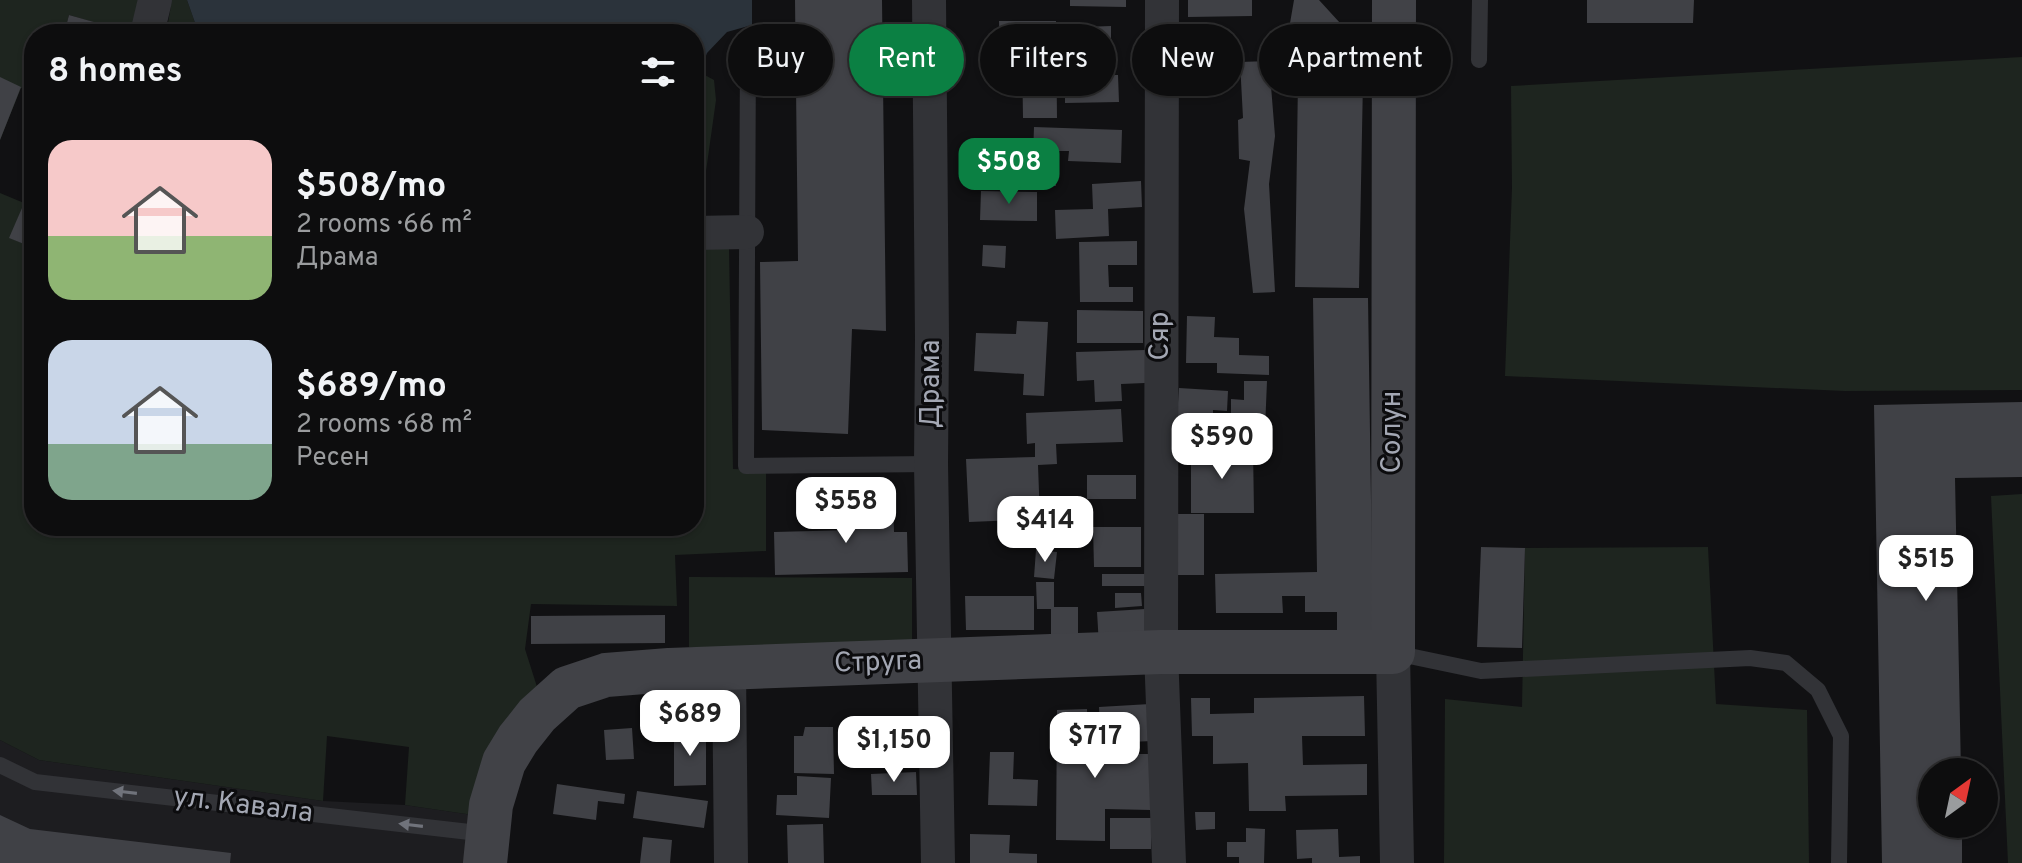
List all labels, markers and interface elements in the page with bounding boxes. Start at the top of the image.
chip: Buy [728,24,833,96]
chip: Rent [849,24,964,96]
chip: Filters [980,24,1116,96]
chip: New [1132,24,1243,96]
chip: Apartment [1259,24,1451,96]
icon: filters [636,50,680,94]
text: 8 homes [48,51,182,94]
pin: $508 [962,138,1056,206]
text: $508 [977,147,1041,180]
text: $508/mo [296,166,446,209]
icon: home [112,172,208,268]
text: 2 rooms · 66 m² [296,209,472,242]
text: Драма [296,242,379,275]
street label: Сяр [1143,311,1179,361]
street label: Драма [914,340,950,428]
text: $689/mo [296,366,447,409]
icon: home [112,372,208,468]
street label: Солун [1375,391,1411,473]
text: 2 rooms · 68 m² [296,409,472,442]
pin: $590 [1175,413,1269,481]
text: $590 [1190,422,1254,455]
text: Ресен [296,442,369,475]
pin: $558 [799,477,893,545]
text: $558 [814,486,878,519]
pin: $414 [998,496,1092,564]
text: $414 [1015,505,1075,538]
pin: $515 [1879,535,1973,603]
text: $515 [1897,544,1955,577]
street label: Струга [833,643,923,683]
pin: $689 [643,690,737,758]
text: $689 [658,699,722,732]
pin: $717 [1048,712,1142,780]
pin: $1,150 [829,716,959,784]
text: $717 [1068,721,1122,754]
text: $1,150 [856,725,932,758]
north arrow [1918,758,1998,838]
map controls [1918,758,1998,838]
street label: ул. Кавала [171,780,315,832]
one-way arrow [112,785,137,798]
one-way arrow [398,819,423,832]

